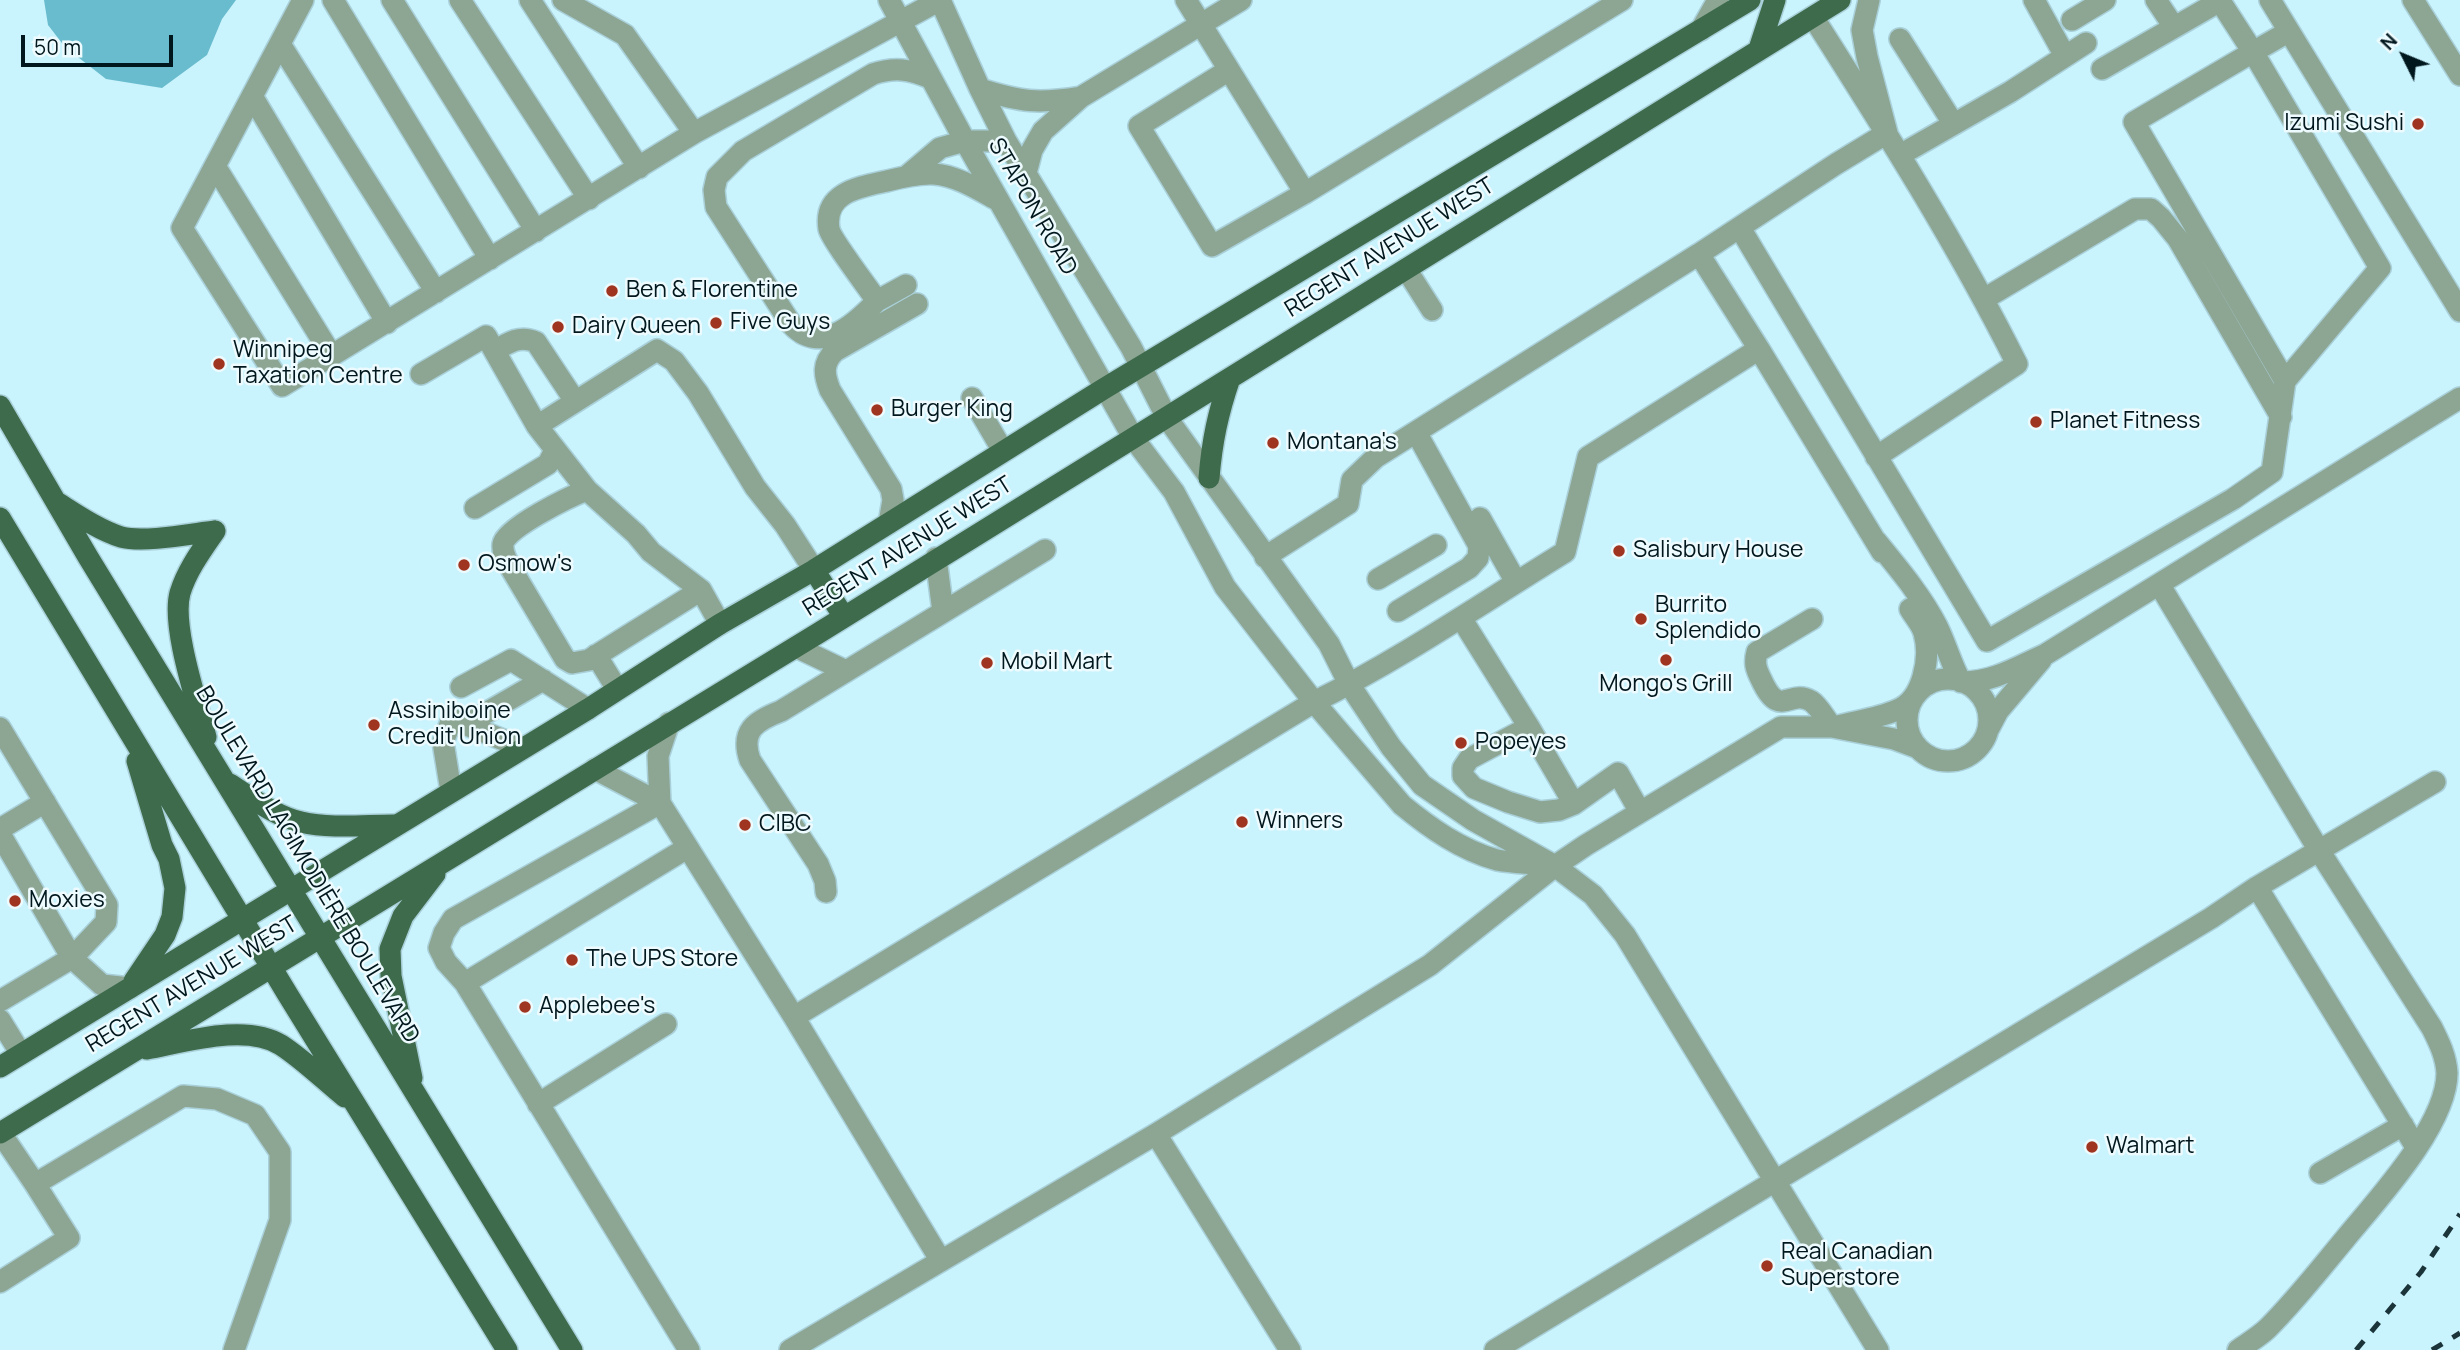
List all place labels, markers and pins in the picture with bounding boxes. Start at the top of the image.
place label: Izumi Sushi [2284,110,2404,138]
marker: Izumi Sushi [2410,116,2426,132]
place label: Ben & Florentine [626,277,798,305]
marker: Ben & Florentine [604,283,620,299]
place label: Five Guys [730,309,830,337]
place label: Dairy Queen [572,313,701,341]
marker: Five Guys [708,315,724,331]
marker: Dairy Queen [550,319,566,335]
place label: Winnipeg Taxation Centre [233,337,403,391]
marker: Winnipeg Taxation Centre [211,356,227,372]
place label: Burger King [891,396,1013,424]
marker: Burger King [869,402,885,418]
place label: Planet Fitness [2050,408,2200,436]
marker: Planet Fitness [2028,414,2044,430]
place label: Montana's [1287,429,1397,457]
marker: Montana's [1265,435,1281,451]
place label: Salisbury House [1633,537,1803,565]
marker: Salisbury House [1611,543,1627,559]
place label: Osmow's [478,551,572,579]
marker: Osmow's [456,557,472,573]
place label: Burrito Splendido [1655,592,1761,646]
marker: Burrito Splendido [1633,611,1649,627]
place label: Mobil Mart [1001,649,1113,677]
marker: Mongo's Grill [1658,652,1674,668]
marker: Mobil Mart [979,655,995,671]
place label: Mongo's Grill [1599,671,1733,699]
place label: Assiniboine Credit Union [388,698,521,752]
marker: Assiniboine Credit Union [366,717,382,733]
place label: Popeyes [1475,729,1566,757]
marker: Popeyes [1453,735,1469,751]
place label: Winners [1256,808,1343,836]
place label: CIBC [759,811,811,839]
marker: Winners [1234,814,1250,830]
marker: CIBC [737,817,753,833]
place label: Moxies [29,887,105,915]
marker: Moxies [7,893,23,909]
place label: The UPS Store [586,946,738,974]
marker: The UPS Store [564,952,580,968]
place label: Applebee's [539,993,655,1021]
marker: Applebee's [517,999,533,1015]
place label: Walmart [2106,1133,2194,1161]
marker: Walmart [2084,1139,2100,1155]
place label: Real Canadian Superstore [1781,1239,1933,1293]
marker: Real Canadian Superstore [1759,1258,1775,1274]

